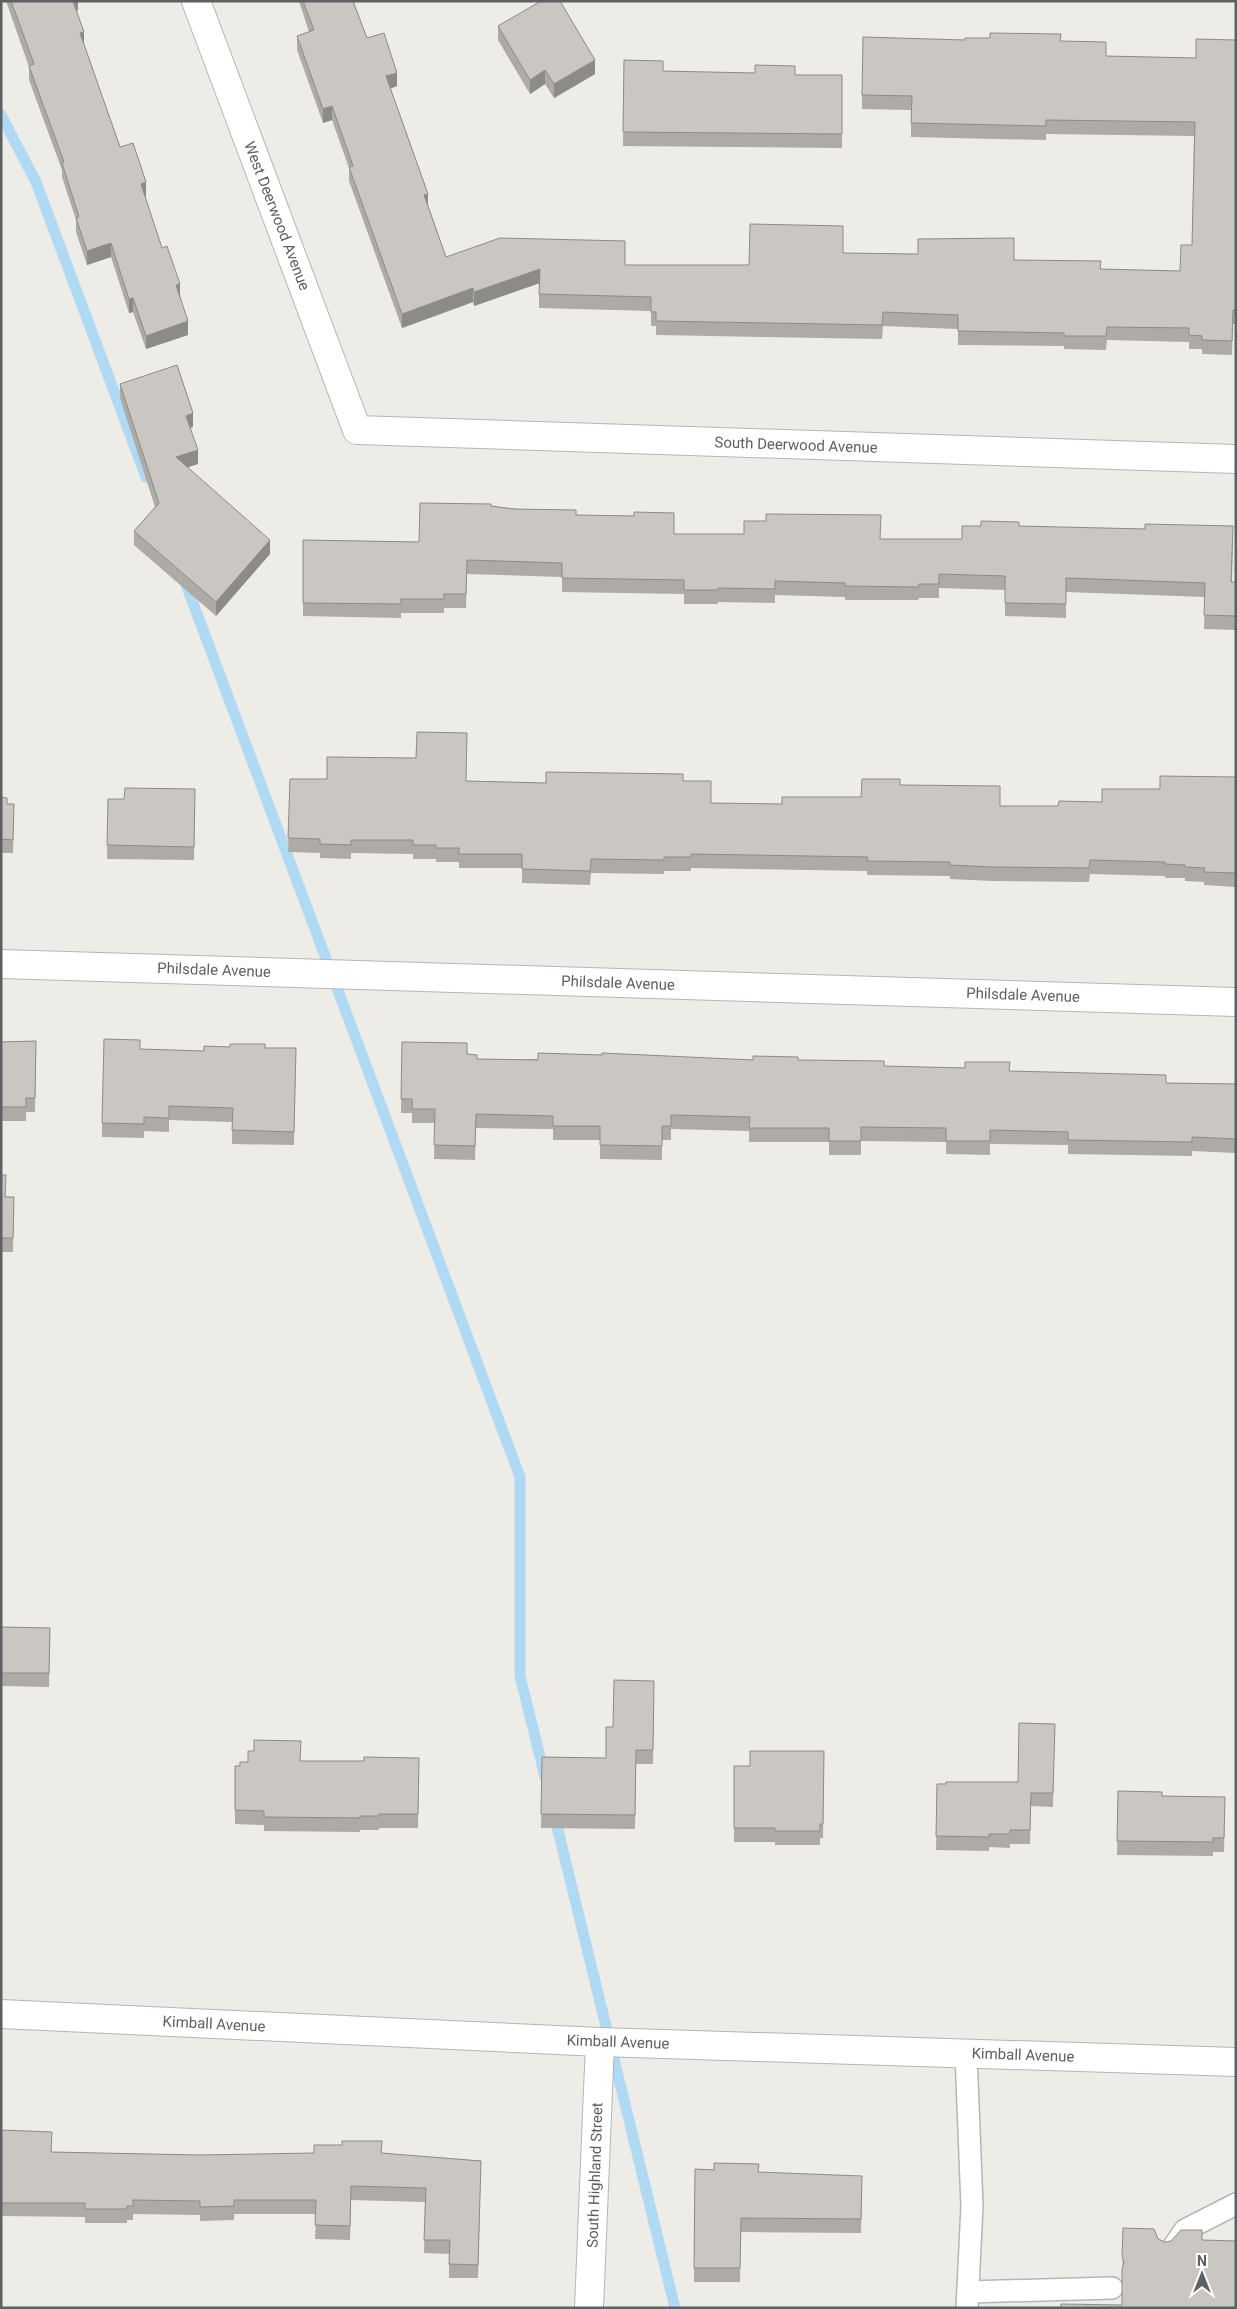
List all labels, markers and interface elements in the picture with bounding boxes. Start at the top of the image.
street label: West Deerwood Avenue [240,139,314,293]
street label: South Deerwood Avenue [714,433,878,457]
street label: Philsdale Avenue [157,959,271,981]
street label: Philsdale Avenue [561,972,675,994]
street label: Philsdale Avenue [966,984,1080,1006]
street label: Kimball Avenue [162,2012,266,2036]
street label: Kimball Avenue [566,2031,670,2053]
street label: Kimball Avenue [971,2044,1075,2066]
street label: South Highland Street [583,2102,607,2248]
north arrow [1177,2249,1227,2299]
text: N [1197,2253,1207,2269]

